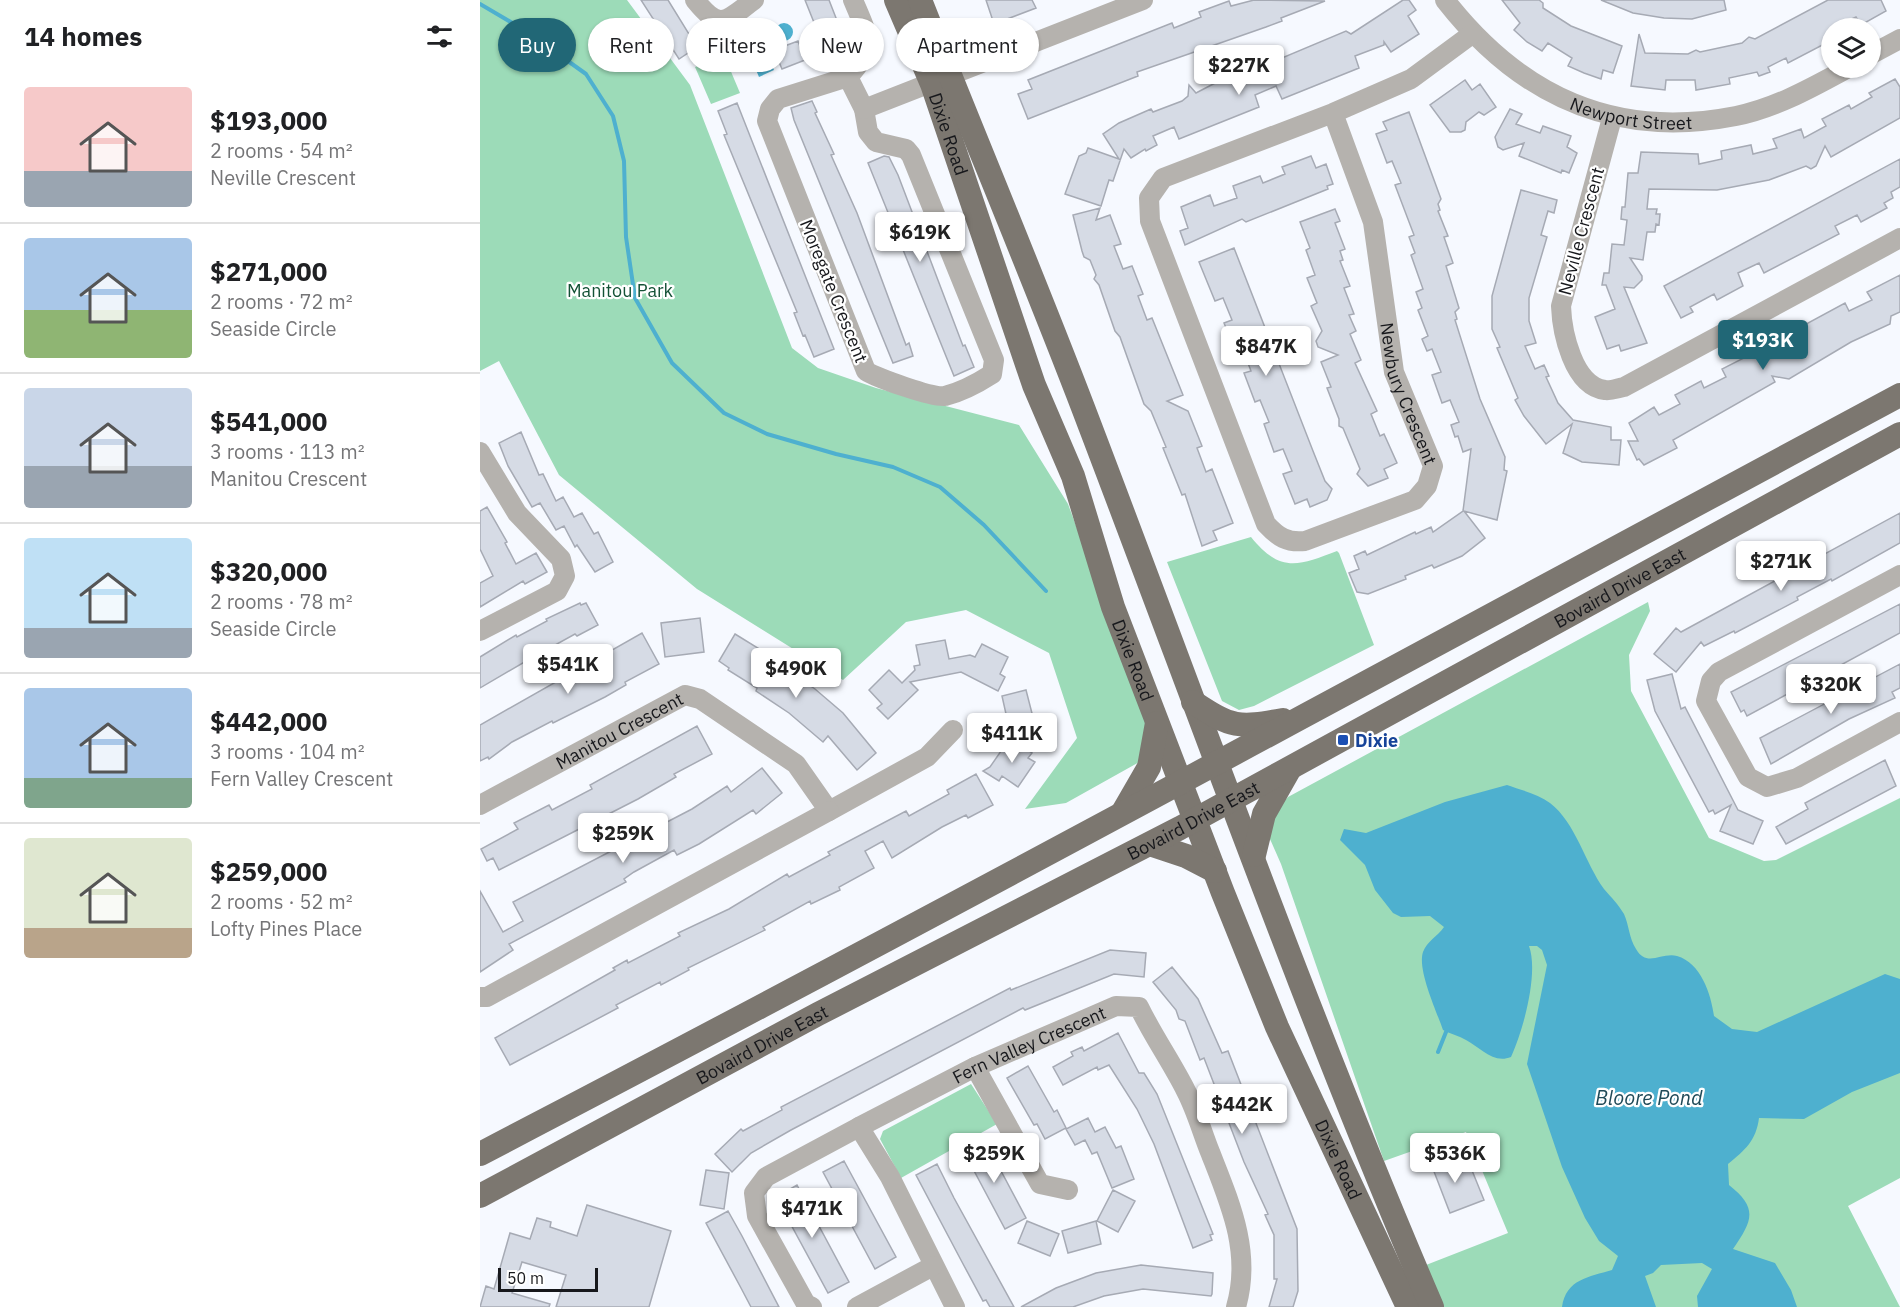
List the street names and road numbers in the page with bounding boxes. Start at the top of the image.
street label: Dixie Road [924,90,974,178]
street label: Newport Street [1567,92,1693,134]
street label: Neville Crescent [1553,165,1609,297]
street label: Moregate Crescent [795,216,873,366]
street label: Newbury Crescent [1376,321,1443,468]
street label: Bovaird Drive East [1550,542,1690,633]
street label: Dixie Road [1107,616,1160,704]
street label: Manitou Crescent [551,687,687,774]
street label: Bovaird Drive East [1123,775,1263,865]
street label: Bovaird Drive East [692,999,832,1089]
street label: Fern Valley Crescent [948,1000,1109,1088]
street label: Dixie Road [1310,1115,1367,1203]

